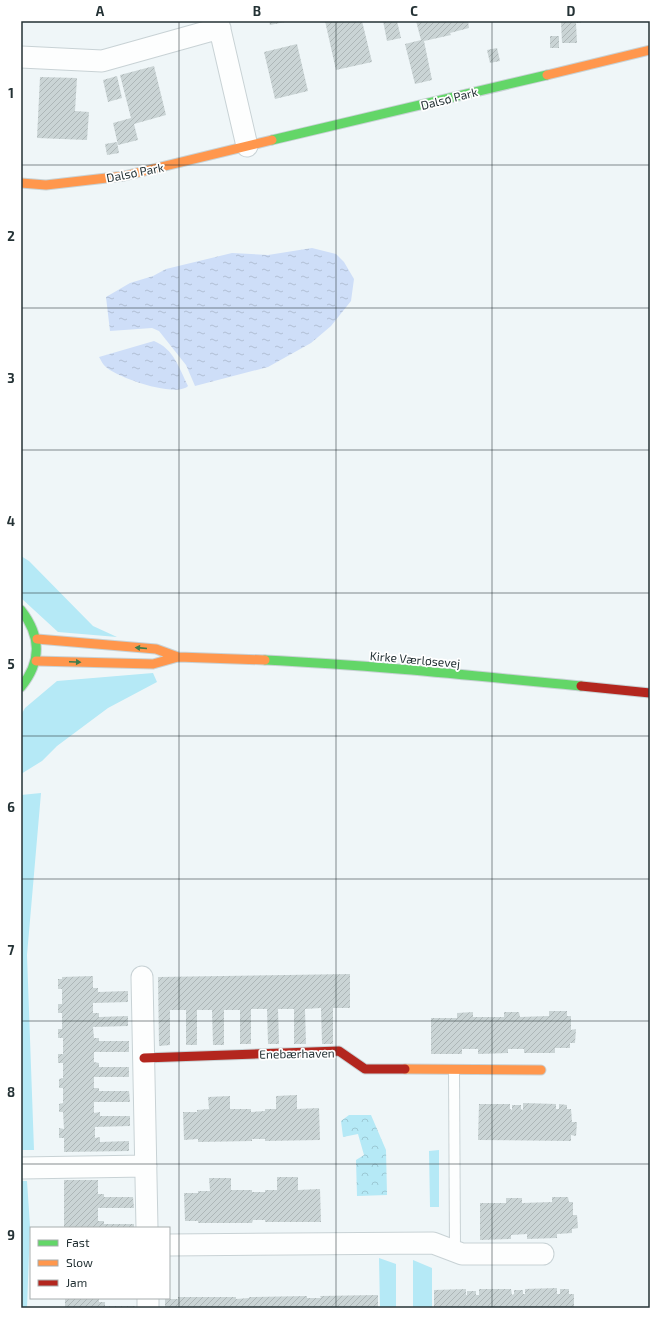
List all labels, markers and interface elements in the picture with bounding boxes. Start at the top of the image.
text: A [96,3,105,19]
text: B [253,3,261,19]
text: C [410,3,418,19]
text: D [567,3,576,19]
street label: Dalsø Park [419,84,479,112]
text: 1 [8,85,14,101]
street label: Dalsø Park [105,160,165,184]
text: 2 [7,228,15,244]
text: 3 [7,370,15,386]
text: 4 [7,513,15,529]
one-way arrow [134,644,147,651]
street label: Kirke Værløsevej [369,648,461,671]
text: 5 [7,656,15,672]
one-way arrow [69,659,82,665]
text: 6 [7,799,15,815]
text: 7 [8,942,15,958]
street label: Enebærhaven [259,1045,335,1061]
text: 8 [7,1084,15,1100]
text: 9 [7,1227,15,1243]
legend [30,1227,170,1299]
text: Fast [66,1235,90,1249]
text: Slow [66,1255,93,1269]
text: Jam [66,1275,87,1289]

